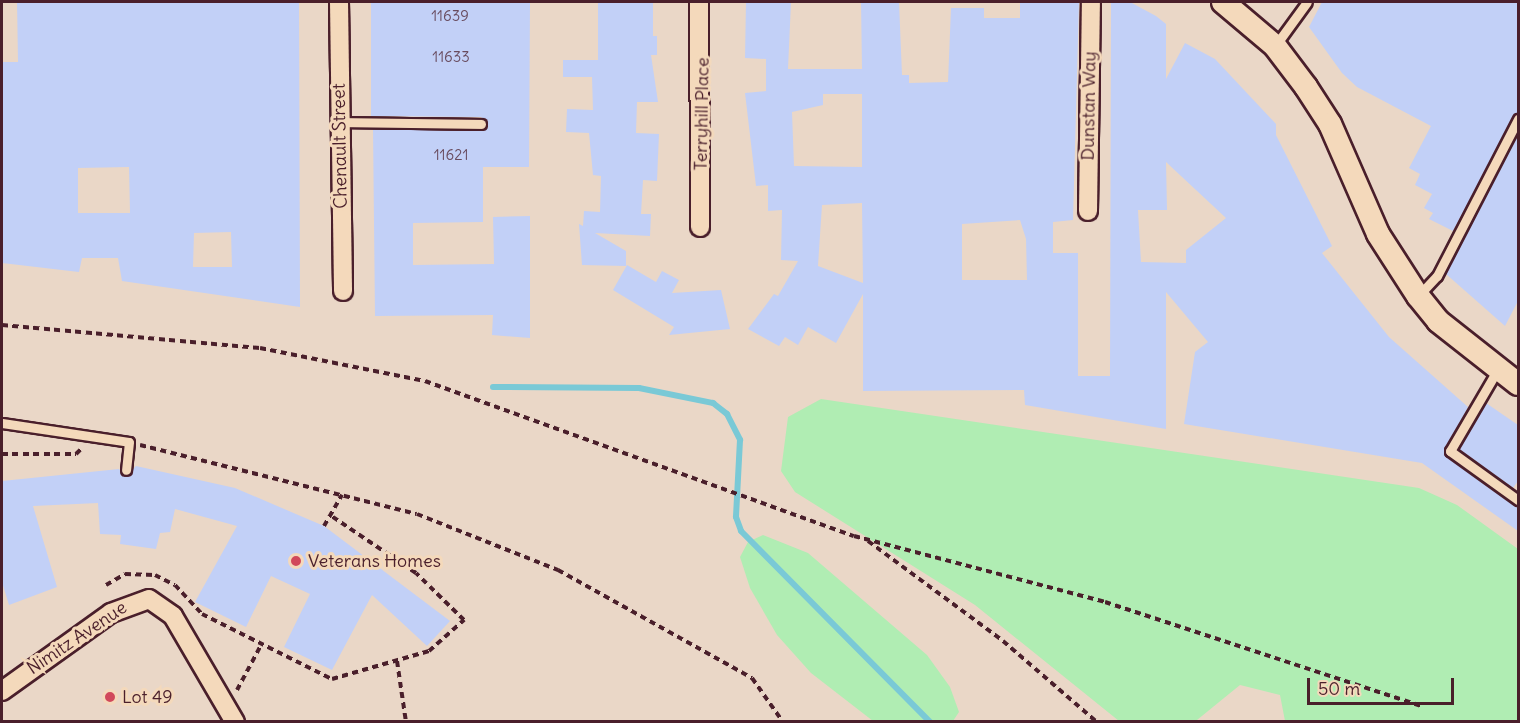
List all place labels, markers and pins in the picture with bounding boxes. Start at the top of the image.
place label: Veterans Homes [308,550,441,572]
marker: Veterans Homes [289,554,303,568]
place label: Lot 49 [122,686,173,708]
marker: Lot 49 [103,690,117,704]

